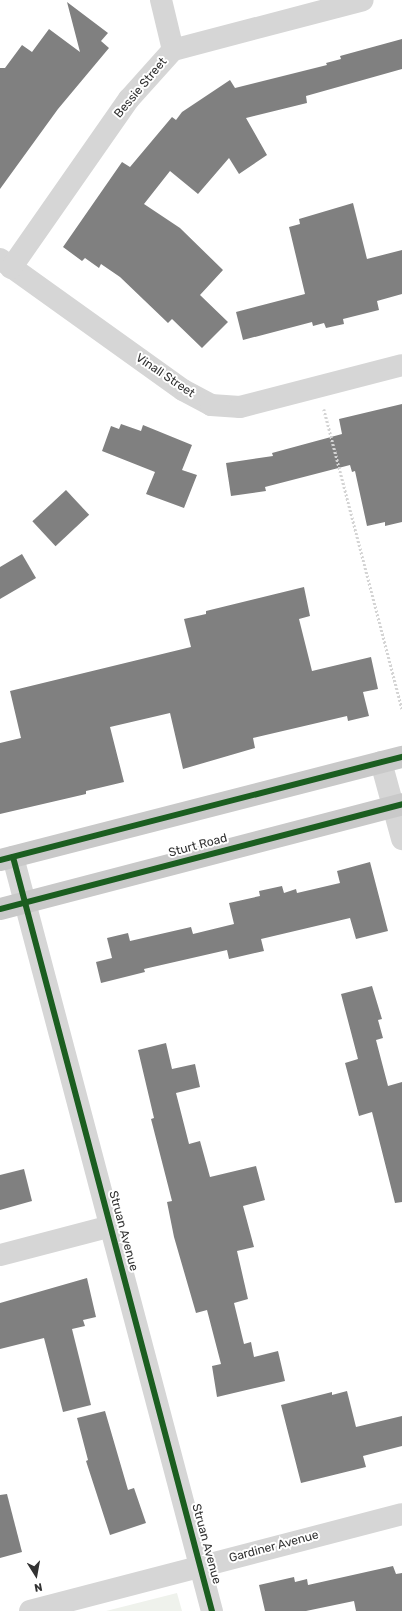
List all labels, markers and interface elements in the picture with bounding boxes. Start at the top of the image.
street label: Bessie Street [112,55,170,121]
street label: Vinall Street [133,351,197,401]
street label: Sturt Road [167,831,229,861]
street label: Struan Avenue [105,1189,141,1273]
street label: Struan Avenue [188,1502,224,1586]
street label: Gardiner Avenue [227,1528,321,1566]
north arrow [16,1555,56,1595]
text: N [33,1580,44,1594]

